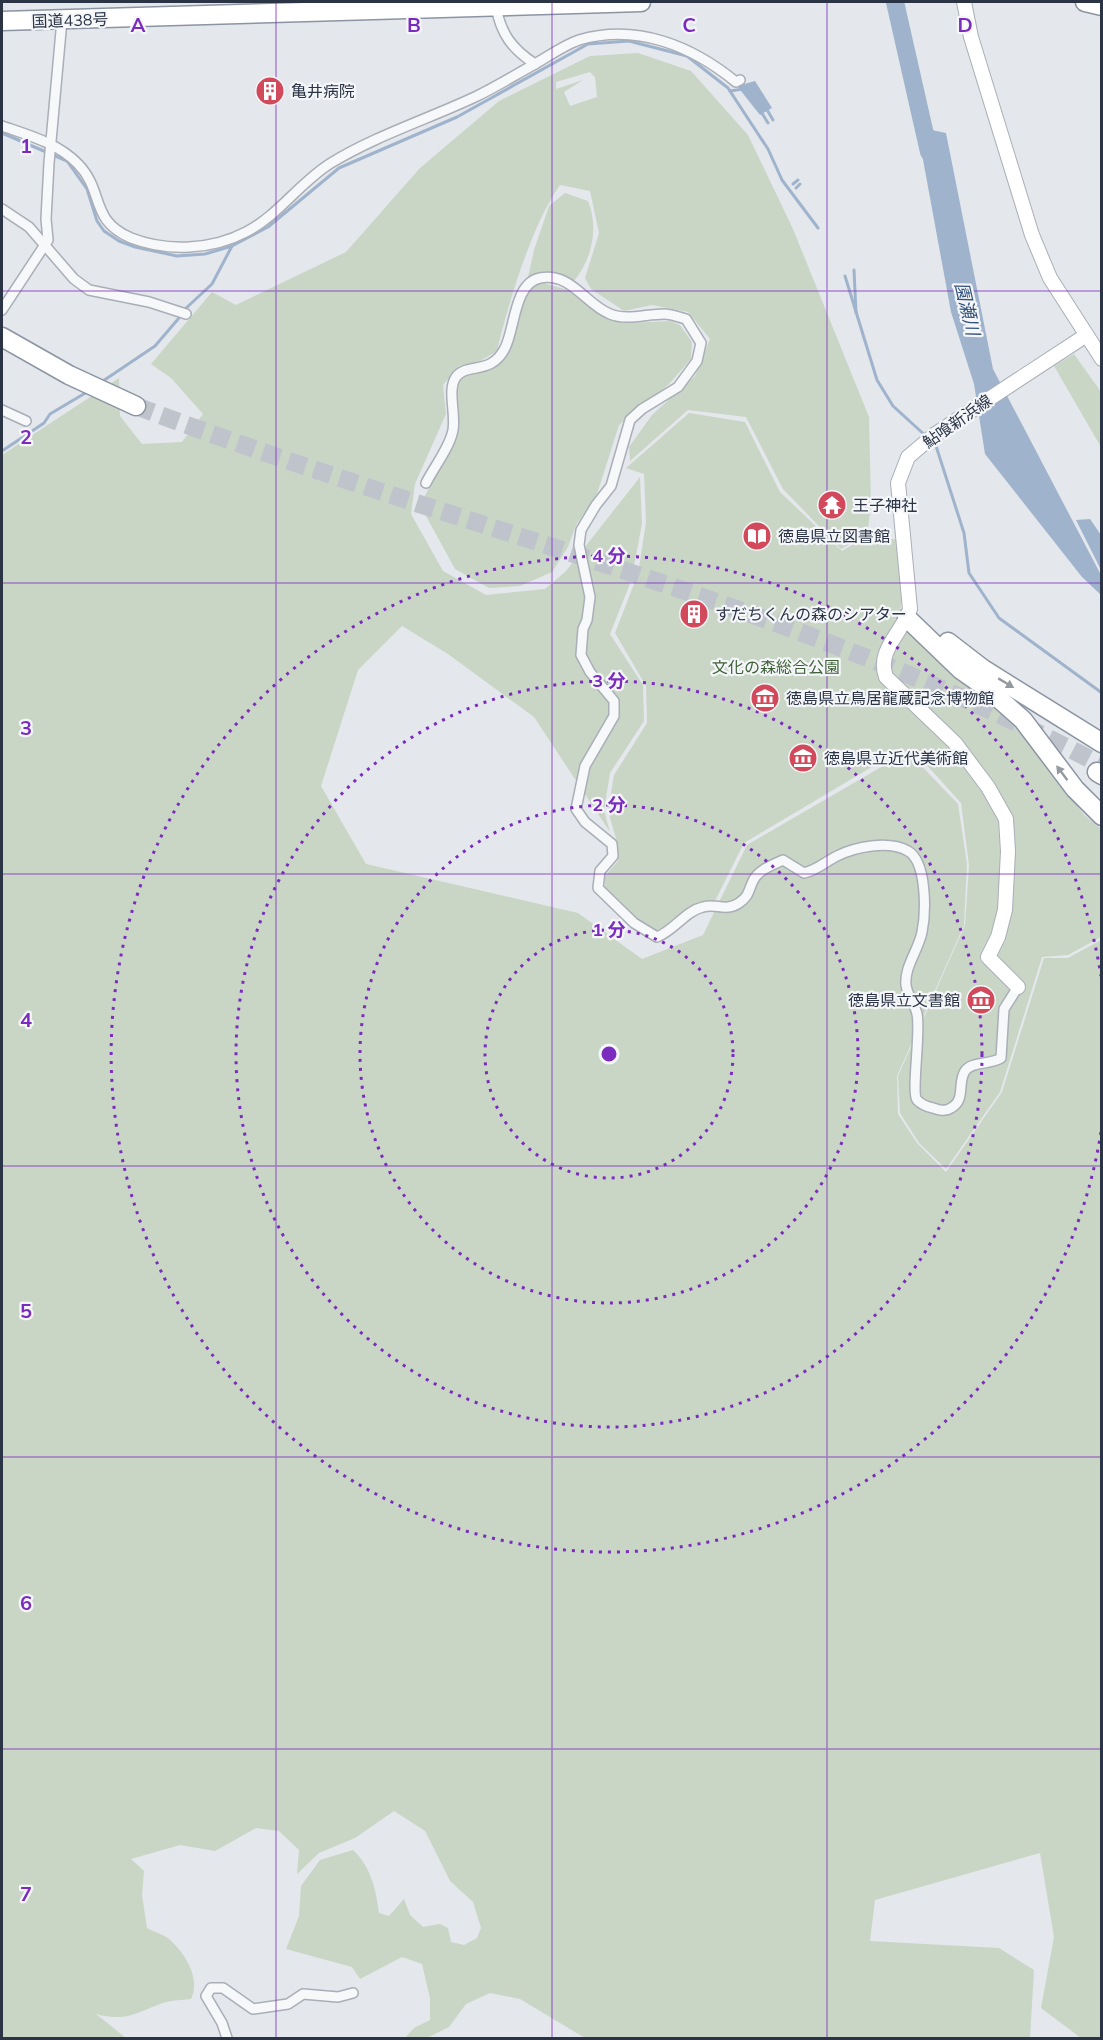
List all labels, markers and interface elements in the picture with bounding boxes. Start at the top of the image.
street label: 国道438号 [31,9,109,31]
text: A [131,12,146,37]
text: B [407,12,421,37]
text: C [682,12,696,37]
text: D [957,12,973,37]
building icon: 亀井病院 [254,75,286,107]
place label: 亀井病院 [291,81,355,101]
text: 1 [20,133,32,158]
water label: 園瀬川 [950,280,985,340]
street label: 鮎喰新浜線 [918,390,996,452]
text: 2 [20,424,32,449]
temple icon: 王子神社 [816,489,848,521]
place label: 王子神社 [853,495,917,515]
library icon: 徳島県立図書館 [741,520,773,552]
place label: 徳島県立図書館 [778,526,890,546]
text: 4 分 [592,544,626,567]
building icon: すだちくんの森のシアター [678,598,710,630]
place label: すだちくんの森のシアター [715,604,907,624]
park label: 文化の森総合公園 [712,657,840,677]
text: 3 分 [592,669,626,692]
one-way arrow [998,678,1014,689]
museum icon: 徳島県立鳥居龍蔵記念博物館 [749,682,781,714]
place label: 徳島県立鳥居龍蔵記念博物館 [786,688,994,708]
text: 3 [20,715,32,740]
museum icon: 徳島県立近代美術館 [787,742,819,774]
place label: 徳島県立近代美術館 [824,748,968,768]
one-way arrow [1057,765,1069,780]
text: 2 分 [592,793,626,816]
text: 1 分 [592,918,626,941]
museum icon: 徳島県立文書館 [965,984,997,1016]
place label: 徳島県立文書館 [848,990,960,1010]
text: 4 [20,1007,32,1032]
centre of rings [599,1044,619,1064]
text: 5 [20,1298,32,1323]
text: 6 [20,1590,32,1615]
text: 7 [20,1881,32,1906]

